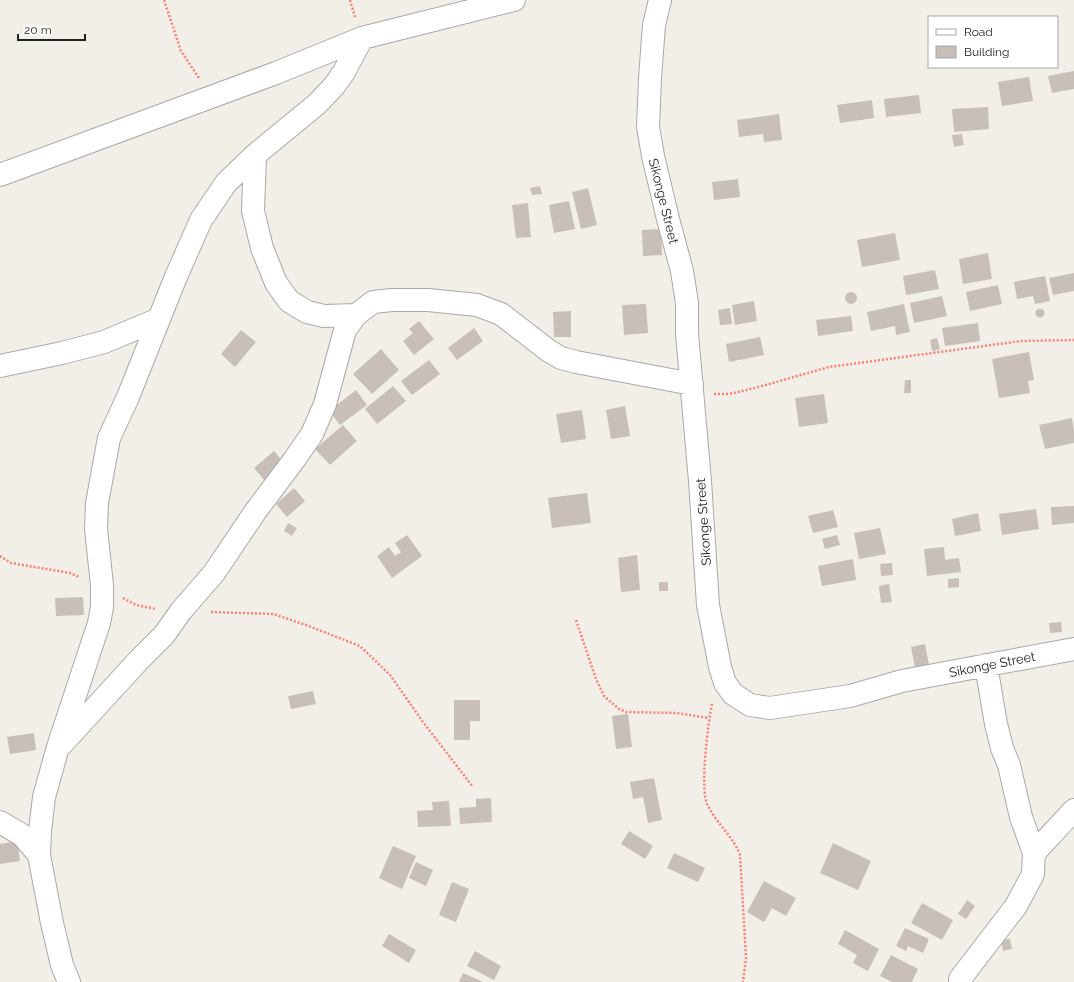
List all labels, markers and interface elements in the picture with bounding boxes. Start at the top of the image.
scale bar [18,16,85,42]
legend [928,16,1058,68]
text: 20 m [24,23,52,37]
text: Road [964,25,993,39]
text: Building [964,45,1010,59]
street label: Sikonge Street [646,157,682,246]
street label: Sikonge Street [693,477,714,566]
street label: Sikonge Street [948,649,1037,680]

